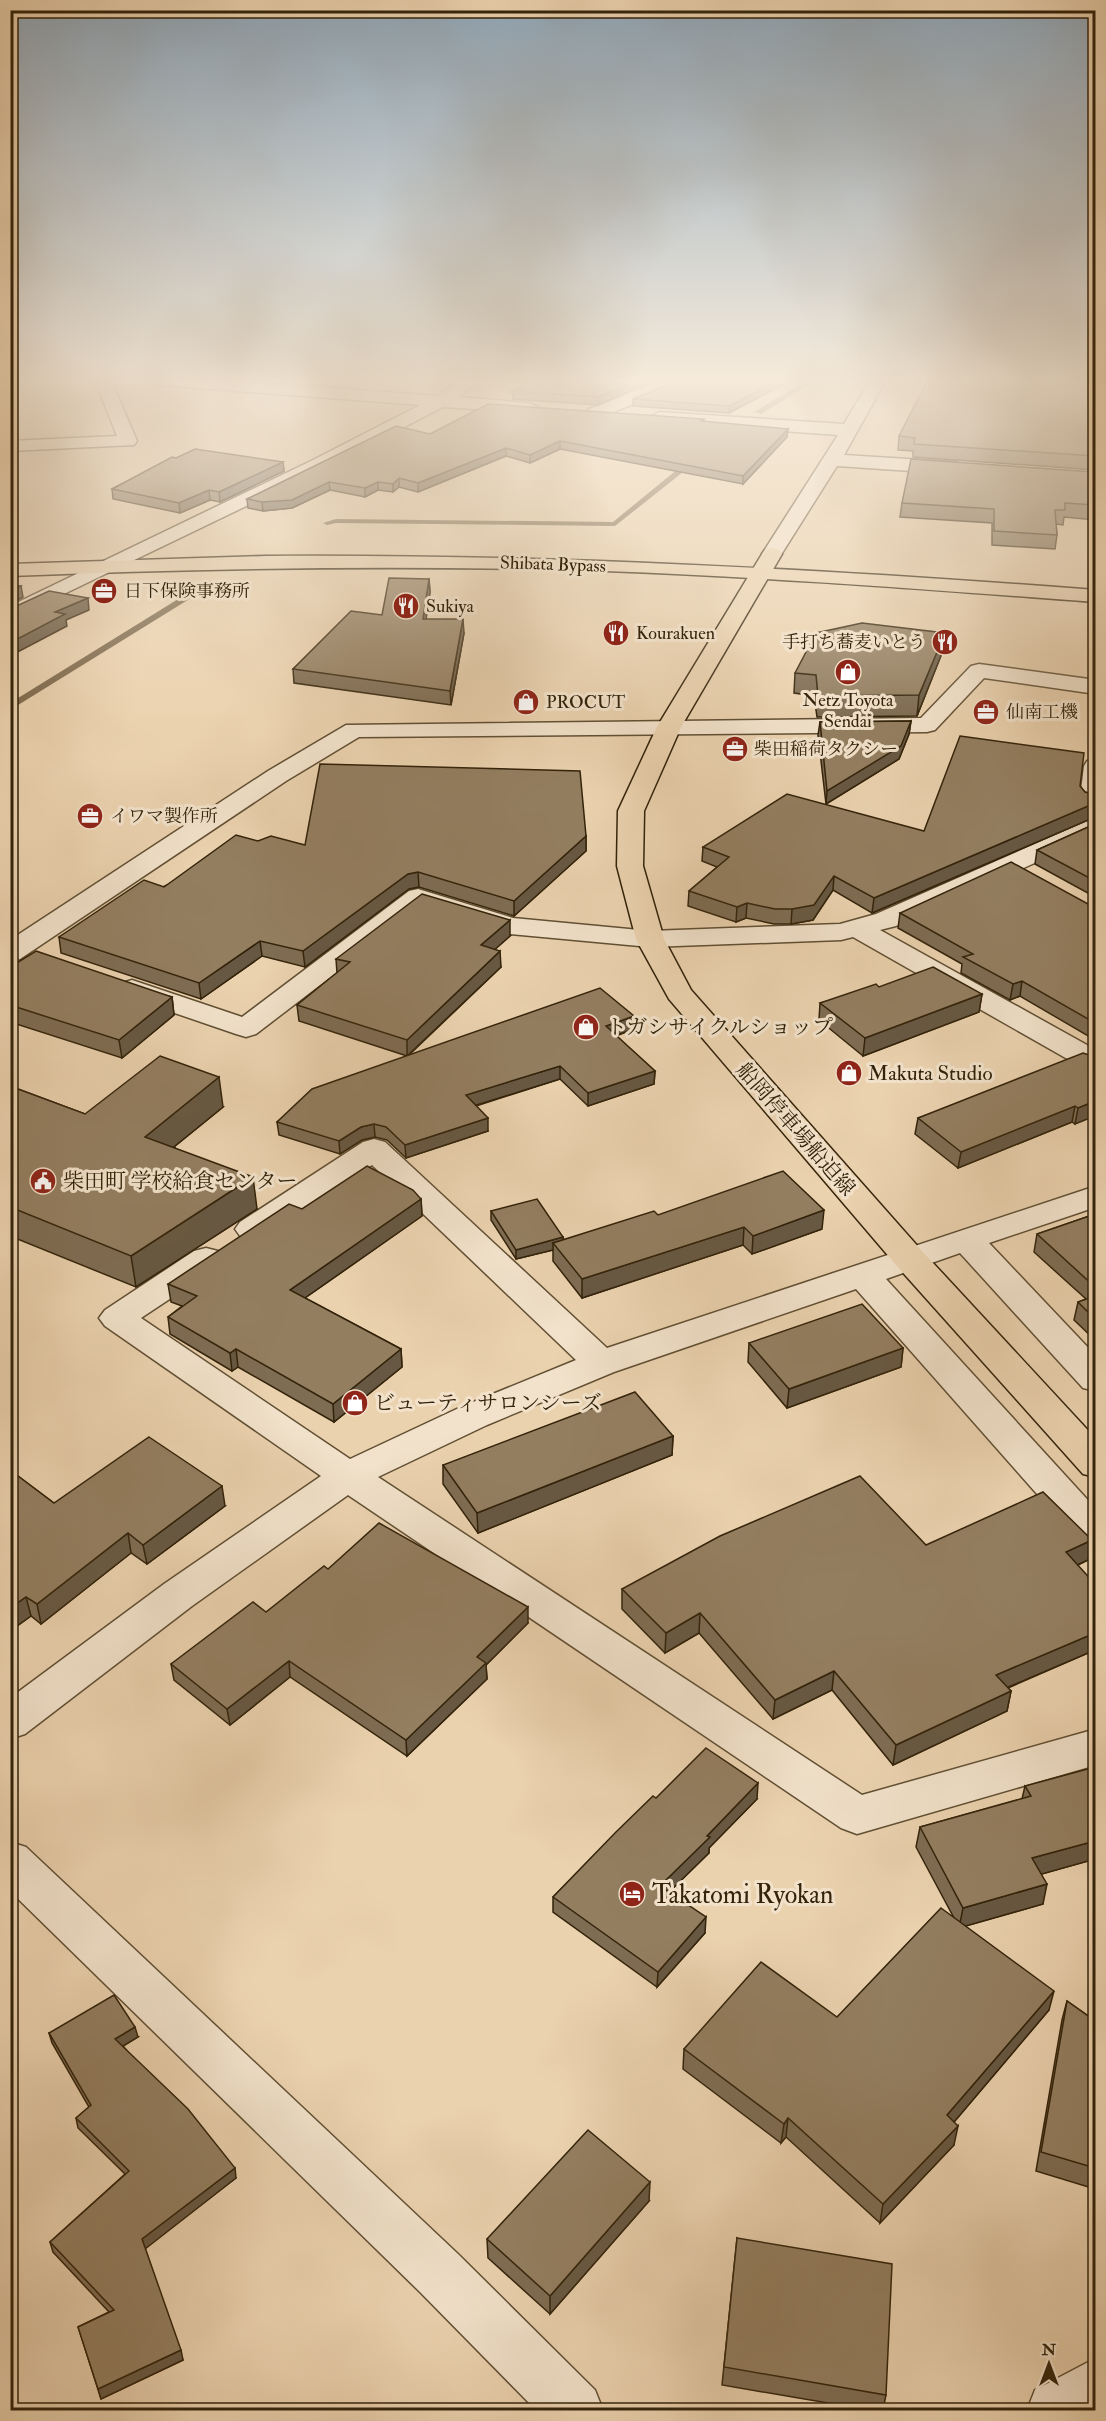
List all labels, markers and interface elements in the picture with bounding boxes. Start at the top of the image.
street label: Shibata Bypass [500,551,606,578]
office icon: 日下保険事務所 [89,576,119,606]
place label: 日下保険事務所 [124,580,250,603]
restaurant icon: Sukiya [391,591,421,621]
place label: Sukiya [426,595,474,618]
restaurant icon: Kourakuen [601,618,631,648]
place label: Kourakuen [636,622,715,645]
restaurant icon: 手打ち蕎麦いとう [930,627,960,657]
place label: 手打ち蕎麦いとう [782,631,926,654]
shop icon: Netz Toyota Sendai [833,657,863,687]
shop icon: PROCUT [511,687,541,717]
place label: Netz Toyota Sendai [803,689,894,733]
place label: PROCUT [546,691,626,714]
office icon: 仙南工機 [971,697,1001,727]
place label: 仙南工機 [1006,701,1078,724]
office icon: 柴田稲荷タクシー [720,734,750,764]
place label: 柴田稲荷タクシー [754,738,898,761]
office icon: イワマ製作所 [75,801,105,831]
place label: イワマ製作所 [110,805,218,828]
shop icon: トガシサイクルショップ [571,1012,601,1042]
place label: トガシサイクルショップ [606,1014,833,1041]
street label: 船岡停車場船迫線 [730,1057,861,1202]
shop icon: Makuta Studio [834,1058,864,1088]
place label: Makuta Studio [868,1060,993,1087]
public building icon: 柴田町 学校給食センター [28,1166,58,1196]
place label: 柴田町 学校給食センター [63,1168,298,1195]
shop icon: ビューティサロンシーズ [340,1388,370,1418]
place label: ビューティサロンシーズ [374,1390,602,1417]
hotel icon: Takatomi Ryokan [617,1879,647,1909]
place label: Takatomi Ryokan [652,1879,833,1911]
north arrow [1019,2334,1079,2394]
text: N [1041,2340,1057,2360]

